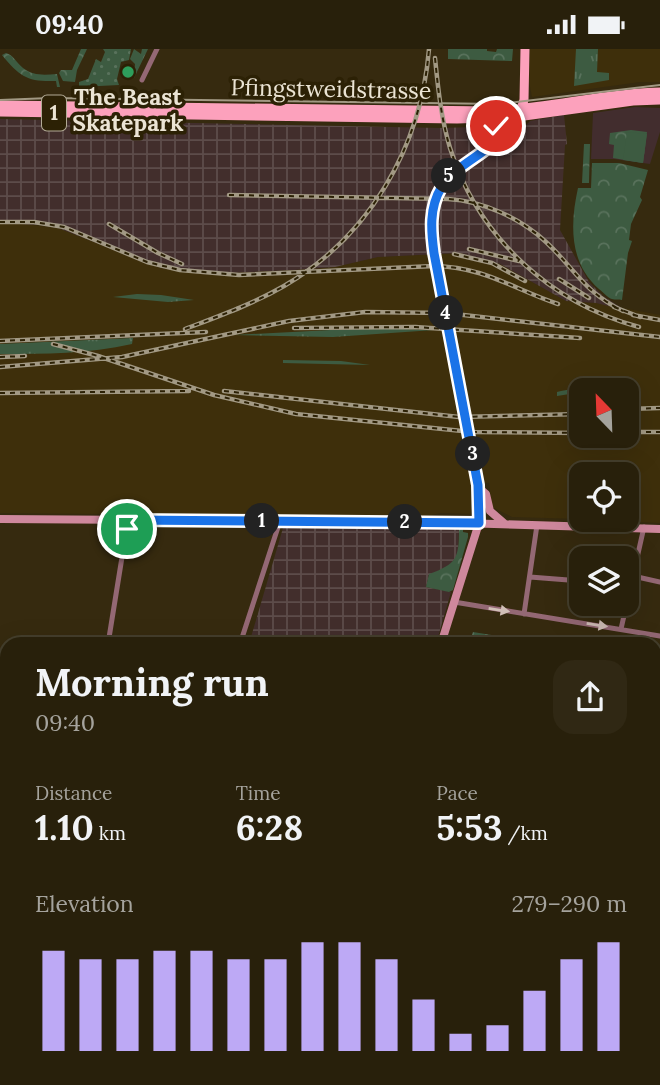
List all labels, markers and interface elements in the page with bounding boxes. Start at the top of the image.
text: 09:40 [35,8,104,41]
marker: The Beast Skatepark [120,64,136,80]
street label: Pfingstweidstrasse [230,72,432,105]
place label: The Beast Skatepark [72,82,184,137]
road number: 1 [42,95,66,131]
pin [466,96,526,156]
icon: check [477,107,515,145]
pin: 5 [432,159,466,193]
text: 5 [443,163,454,187]
pin: 4 [428,295,464,331]
text: 4 [440,300,451,324]
north arrow [569,378,639,448]
map controls [569,378,639,616]
pin: 3 [456,437,490,471]
text: 3 [467,441,478,465]
button: locate [569,462,639,532]
pin [97,499,157,559]
pin: 1 [244,503,280,539]
pin: 2 [388,505,422,539]
text: 1 [258,508,265,532]
text: 2 [399,509,410,533]
icon: arrive [108,510,146,548]
button: layers [569,546,639,616]
one-way arrow [489,605,511,616]
one-way arrow [586,620,608,631]
text: Morning run [35,658,269,706]
button: share [553,660,627,734]
text: 09:40 [35,708,95,737]
text: Distance [35,781,112,805]
text: Time [236,781,280,805]
text: Pace [436,781,478,805]
text: 1.10 [35,805,94,850]
text: 6:28 [236,805,303,850]
text: 5:53 [436,805,502,850]
text: km [94,821,126,845]
text: /km [502,821,548,845]
text: Elevation [35,889,134,918]
text: 279–290 m [511,889,627,918]

